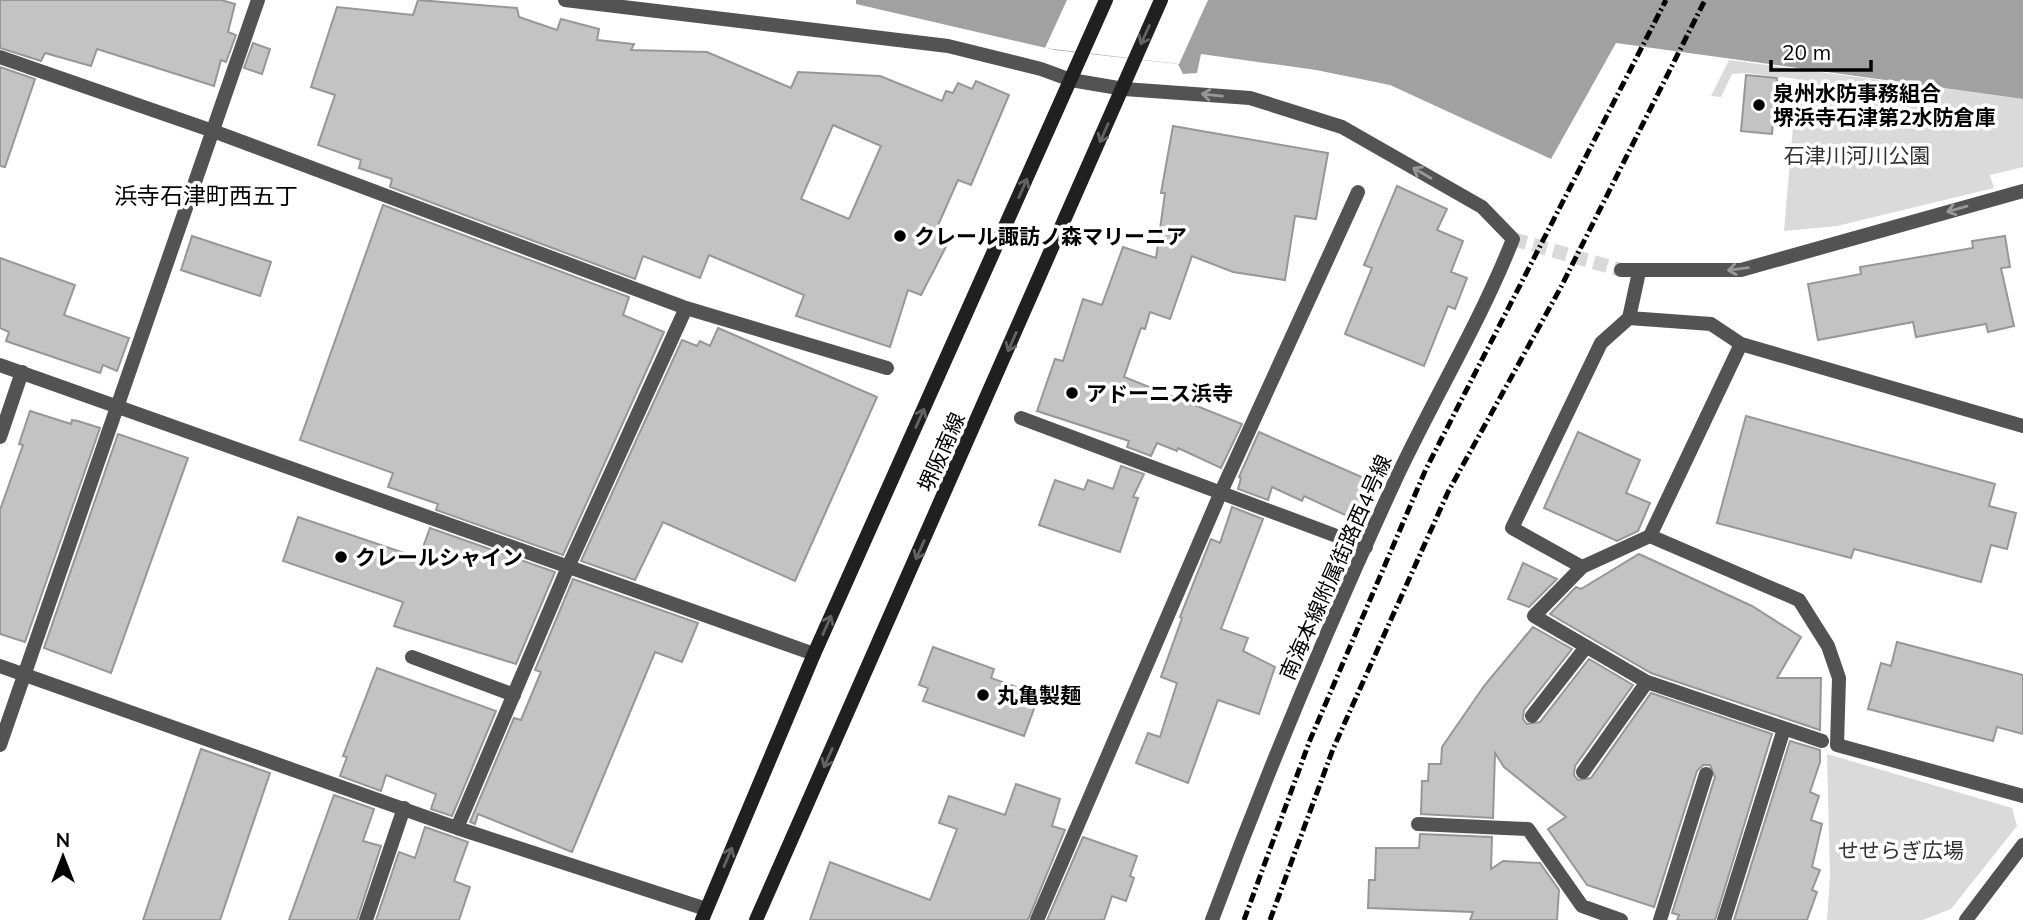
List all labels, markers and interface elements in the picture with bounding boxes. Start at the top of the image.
one-way arrow [1138,24,1151,45]
scale bar [1771,28,1871,72]
text: 20 m [1782,39,1831,65]
place label: 泉州水防事務組合 堺浜寺石津第2水防倉庫 [1773,80,1996,130]
one-way arrow [1201,88,1224,101]
marker: 泉州水防事務組合 堺浜寺石津第2水防倉庫 [1751,97,1767,113]
one-way arrow [1097,122,1110,144]
park label: 石津川河川公園 [1784,142,1931,168]
one-way arrow [1413,166,1433,180]
one-way arrow [1017,178,1030,199]
district label: 浜寺石津町西五丁 [114,181,298,210]
one-way arrow [1947,204,1969,217]
place label: クレール諏訪ノ森マリーニア [914,223,1187,249]
marker: クレール諏訪ノ森マリーニア [892,228,908,244]
one-way arrow [1727,263,1750,276]
one-way arrow [1005,330,1018,352]
place label: アドーニス浜寺 [1086,380,1233,406]
marker: アドーニス浜寺 [1064,385,1080,401]
street label: 堺阪南線 [912,408,970,496]
one-way arrow [914,408,927,429]
street label: 南海本線附属街路西4号線 [1274,450,1396,684]
one-way arrow [913,538,926,560]
place label: クレールシャイン [355,544,523,570]
marker: クレールシャイン [333,549,349,565]
one-way arrow [821,615,834,637]
place label: 丸亀製麺 [997,682,1081,708]
marker: 丸亀製麺 [975,687,991,703]
one-way arrow [821,746,834,768]
north arrow [28,822,98,892]
text: N [56,828,70,852]
park label: せせらぎ広場 [1838,837,1964,863]
one-way arrow [722,847,735,868]

